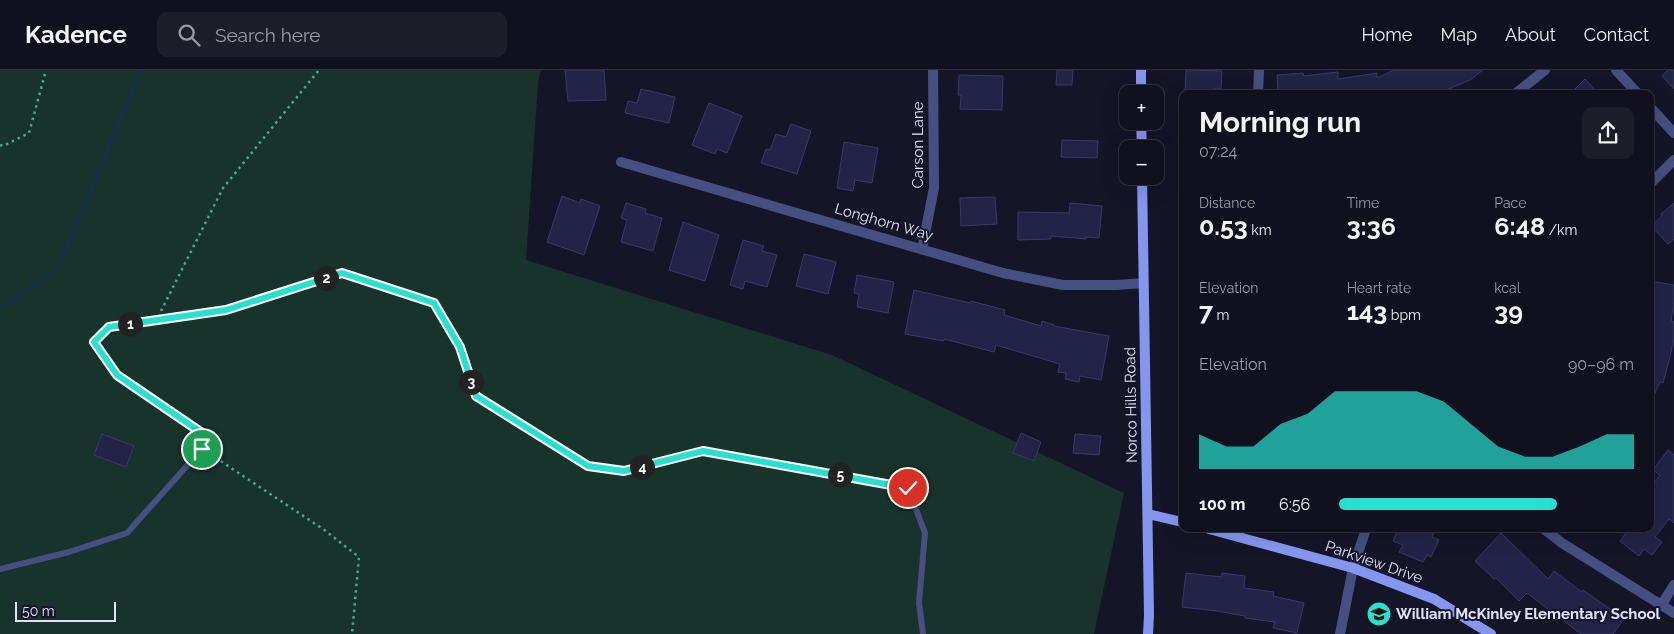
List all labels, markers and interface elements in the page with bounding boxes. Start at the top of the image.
search box [157,12,507,57]
text: Kadence [25,20,127,49]
icon: search [175,21,203,49]
text: Search here [215,24,320,46]
text: Home [1361,24,1412,45]
text: Map [1440,24,1477,45]
text: About [1505,24,1556,45]
text: Contact [1584,24,1649,45]
map controls [1119,85,1164,185]
button: + [1119,85,1164,130]
street label: Carson Lane [909,101,927,188]
text: Morning run [1199,106,1361,139]
button: share [1582,107,1634,159]
button: − [1119,140,1164,185]
text: 07:24 [1199,142,1237,161]
text: Distance [1199,195,1255,211]
text: Time [1347,195,1379,211]
text: Pace [1494,195,1526,211]
street label: Longhorn Way [833,199,935,245]
text: 0.53 [1199,211,1248,241]
text: 3:36 [1347,211,1396,241]
text: 6:48 [1494,211,1545,241]
text: km [1248,222,1272,238]
text: /km [1545,222,1577,238]
pin: 2 [314,266,338,290]
text: 2 [323,270,330,286]
text: Elevation [1199,280,1258,296]
text: Heart rate [1347,280,1411,296]
text: kcal [1494,280,1521,296]
text: 7 [1199,296,1213,326]
text: 143 [1347,296,1387,326]
text: 39 [1494,296,1523,326]
text: m [1213,307,1229,323]
text: bpm [1387,307,1421,323]
pin: 1 [118,312,142,336]
text: 1 [127,316,134,332]
street label: Norco Hills Road [1121,347,1141,463]
text: Elevation [1199,355,1267,374]
text: 90–96 m [1568,355,1634,374]
pin: 3 [458,370,484,394]
text: 3 [468,374,475,390]
pin [181,428,223,470]
icon: arrive [188,435,216,463]
pin: 4 [630,454,654,480]
text: 4 [639,459,647,475]
pin: 5 [828,462,852,488]
text: 5 [837,467,844,483]
pin [887,467,929,509]
icon: check [894,474,922,502]
text: 100 m [1199,495,1245,514]
text: 6:56 [1279,495,1310,514]
street label: Parkview Drive [1323,537,1425,587]
scale bar [15,599,116,622]
school or university icon: William McKinley Elementary School [1366,601,1392,627]
text: 50 m [22,603,55,619]
place label: William McKinley Elementary School [1396,605,1661,623]

